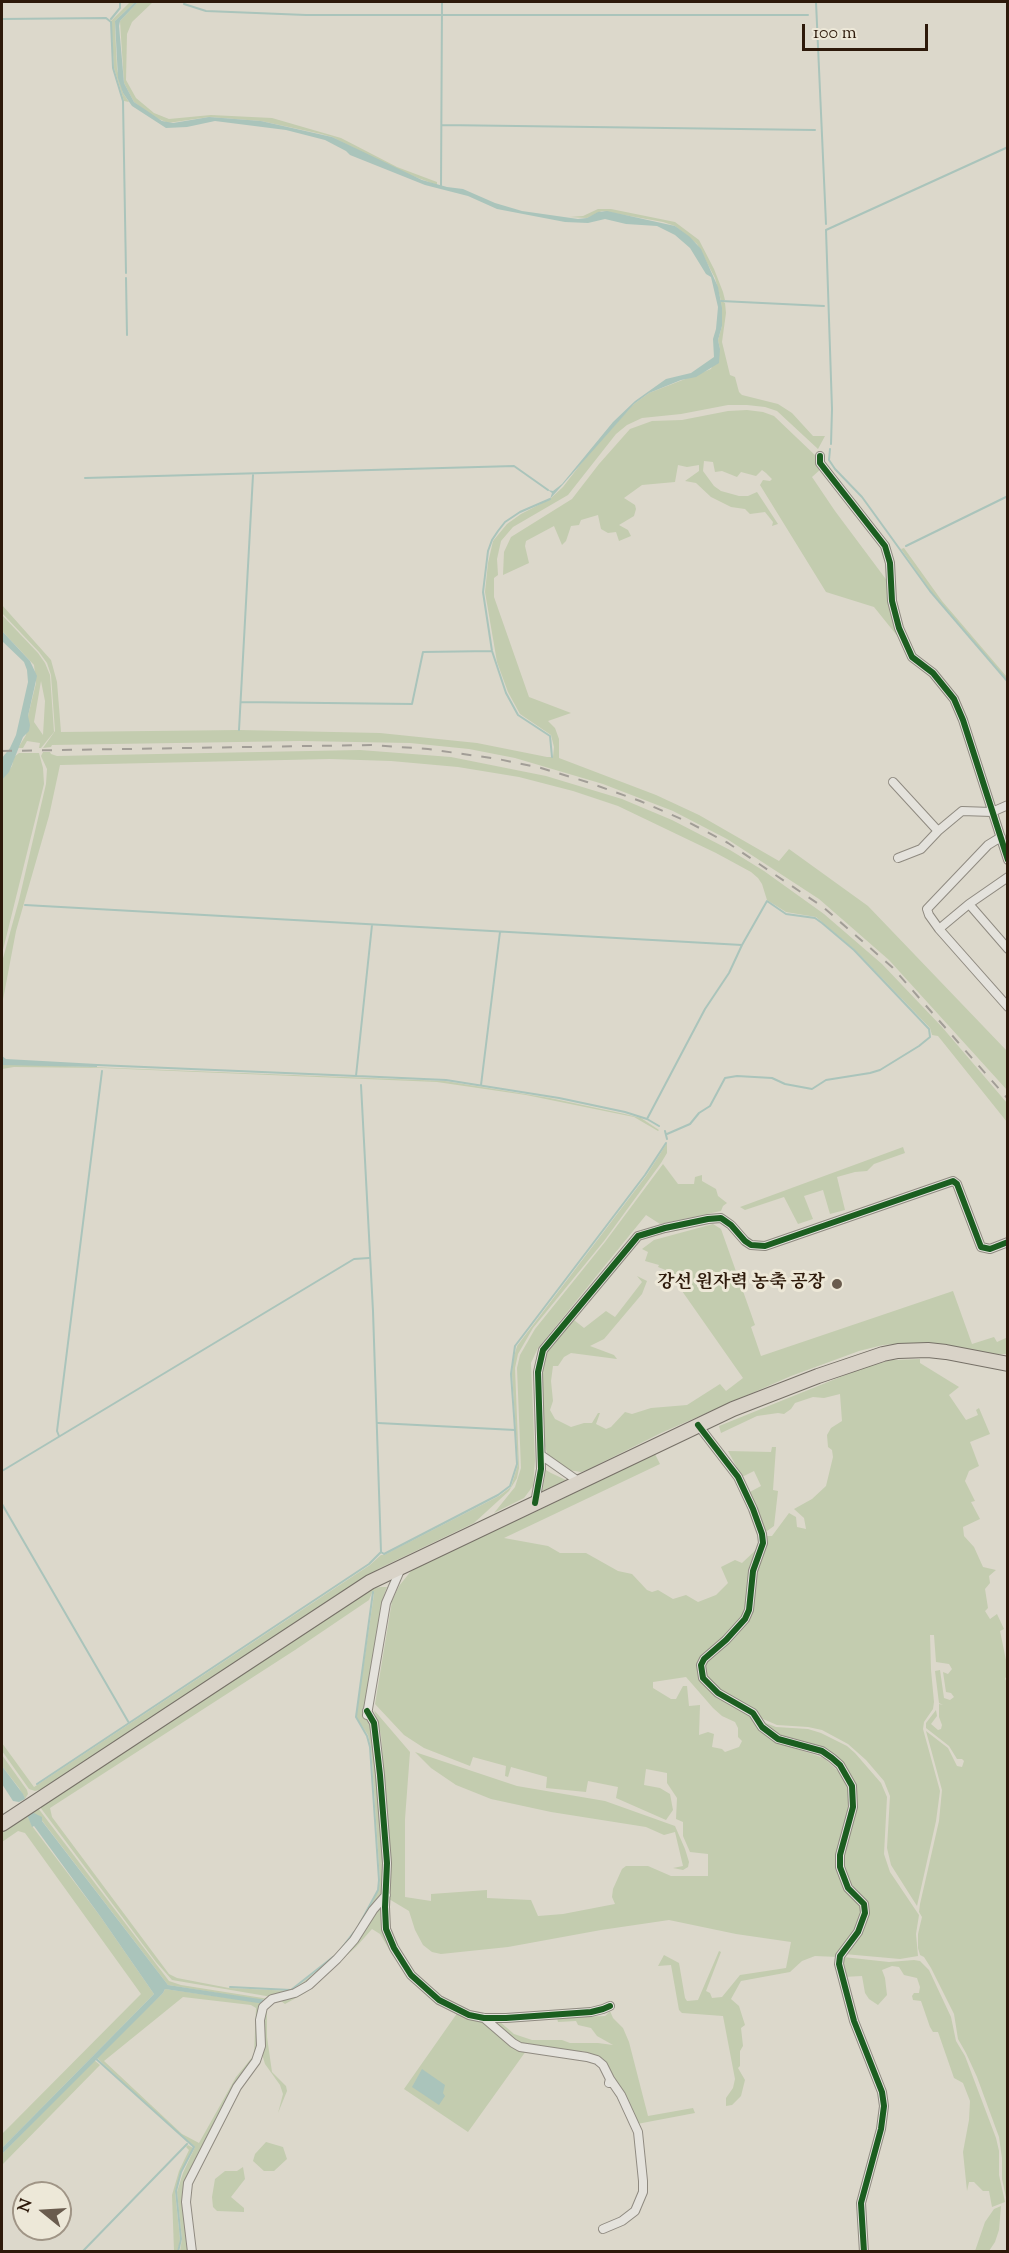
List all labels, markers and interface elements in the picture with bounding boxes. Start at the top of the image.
scale bar [805,12,931,50]
text: 100 m [813,21,857,47]
place label: 강선 원자력 농축 공장 [657,1273,825,1295]
marker: 강선 원자력 농축 공장 [830,1277,844,1291]
north arrow [12,2181,72,2241]
text: N [13,2196,39,2216]

